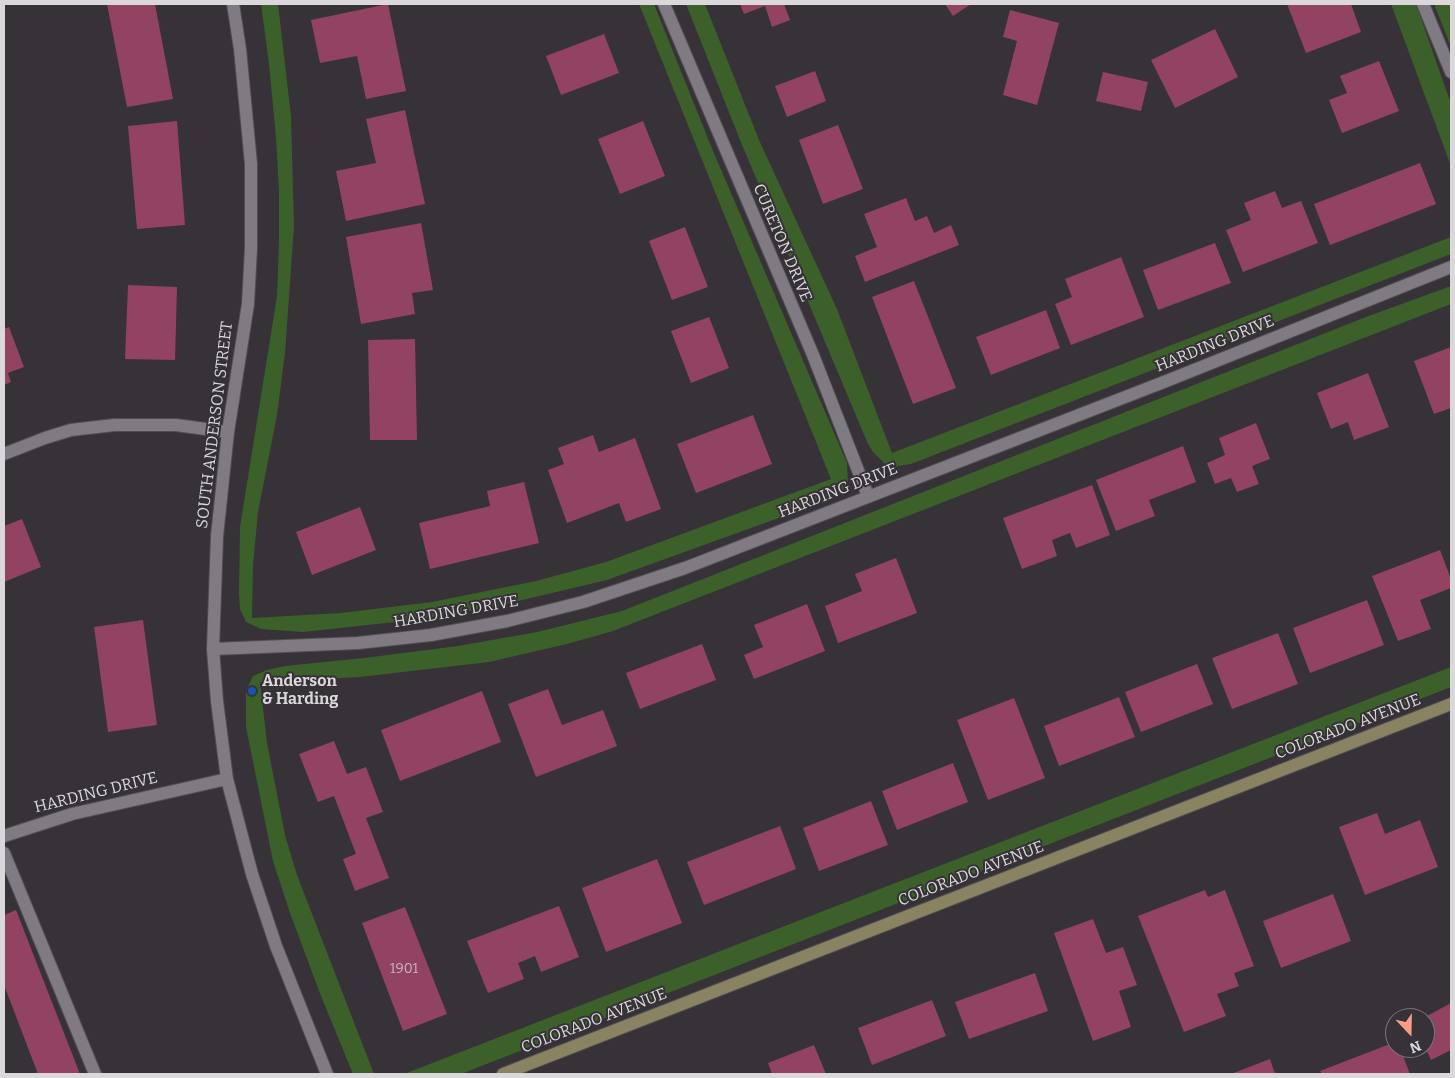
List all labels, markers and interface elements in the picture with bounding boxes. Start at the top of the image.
street label: CURETON DRIVE [748,181,816,305]
street label: HARDING DRIVE [1153,311,1277,377]
street label: SOUTH ANDERSON STREET [193,320,237,530]
street label: HARDING DRIVE [776,459,900,523]
street label: HARDING DRIVE [392,592,520,632]
place label: Anderson & Harding [262,672,338,710]
marker: Anderson & Harding [246,685,258,697]
street label: COLORADO AVENUE [1272,690,1424,764]
street label: HARDING DRIVE [32,768,160,818]
street label: COLORADO AVENUE [895,837,1047,911]
house number: 1901 [390,961,418,977]
street label: COLORADO AVENUE [518,984,670,1058]
north arrow [1385,1008,1435,1058]
text: N [1407,1037,1423,1056]

